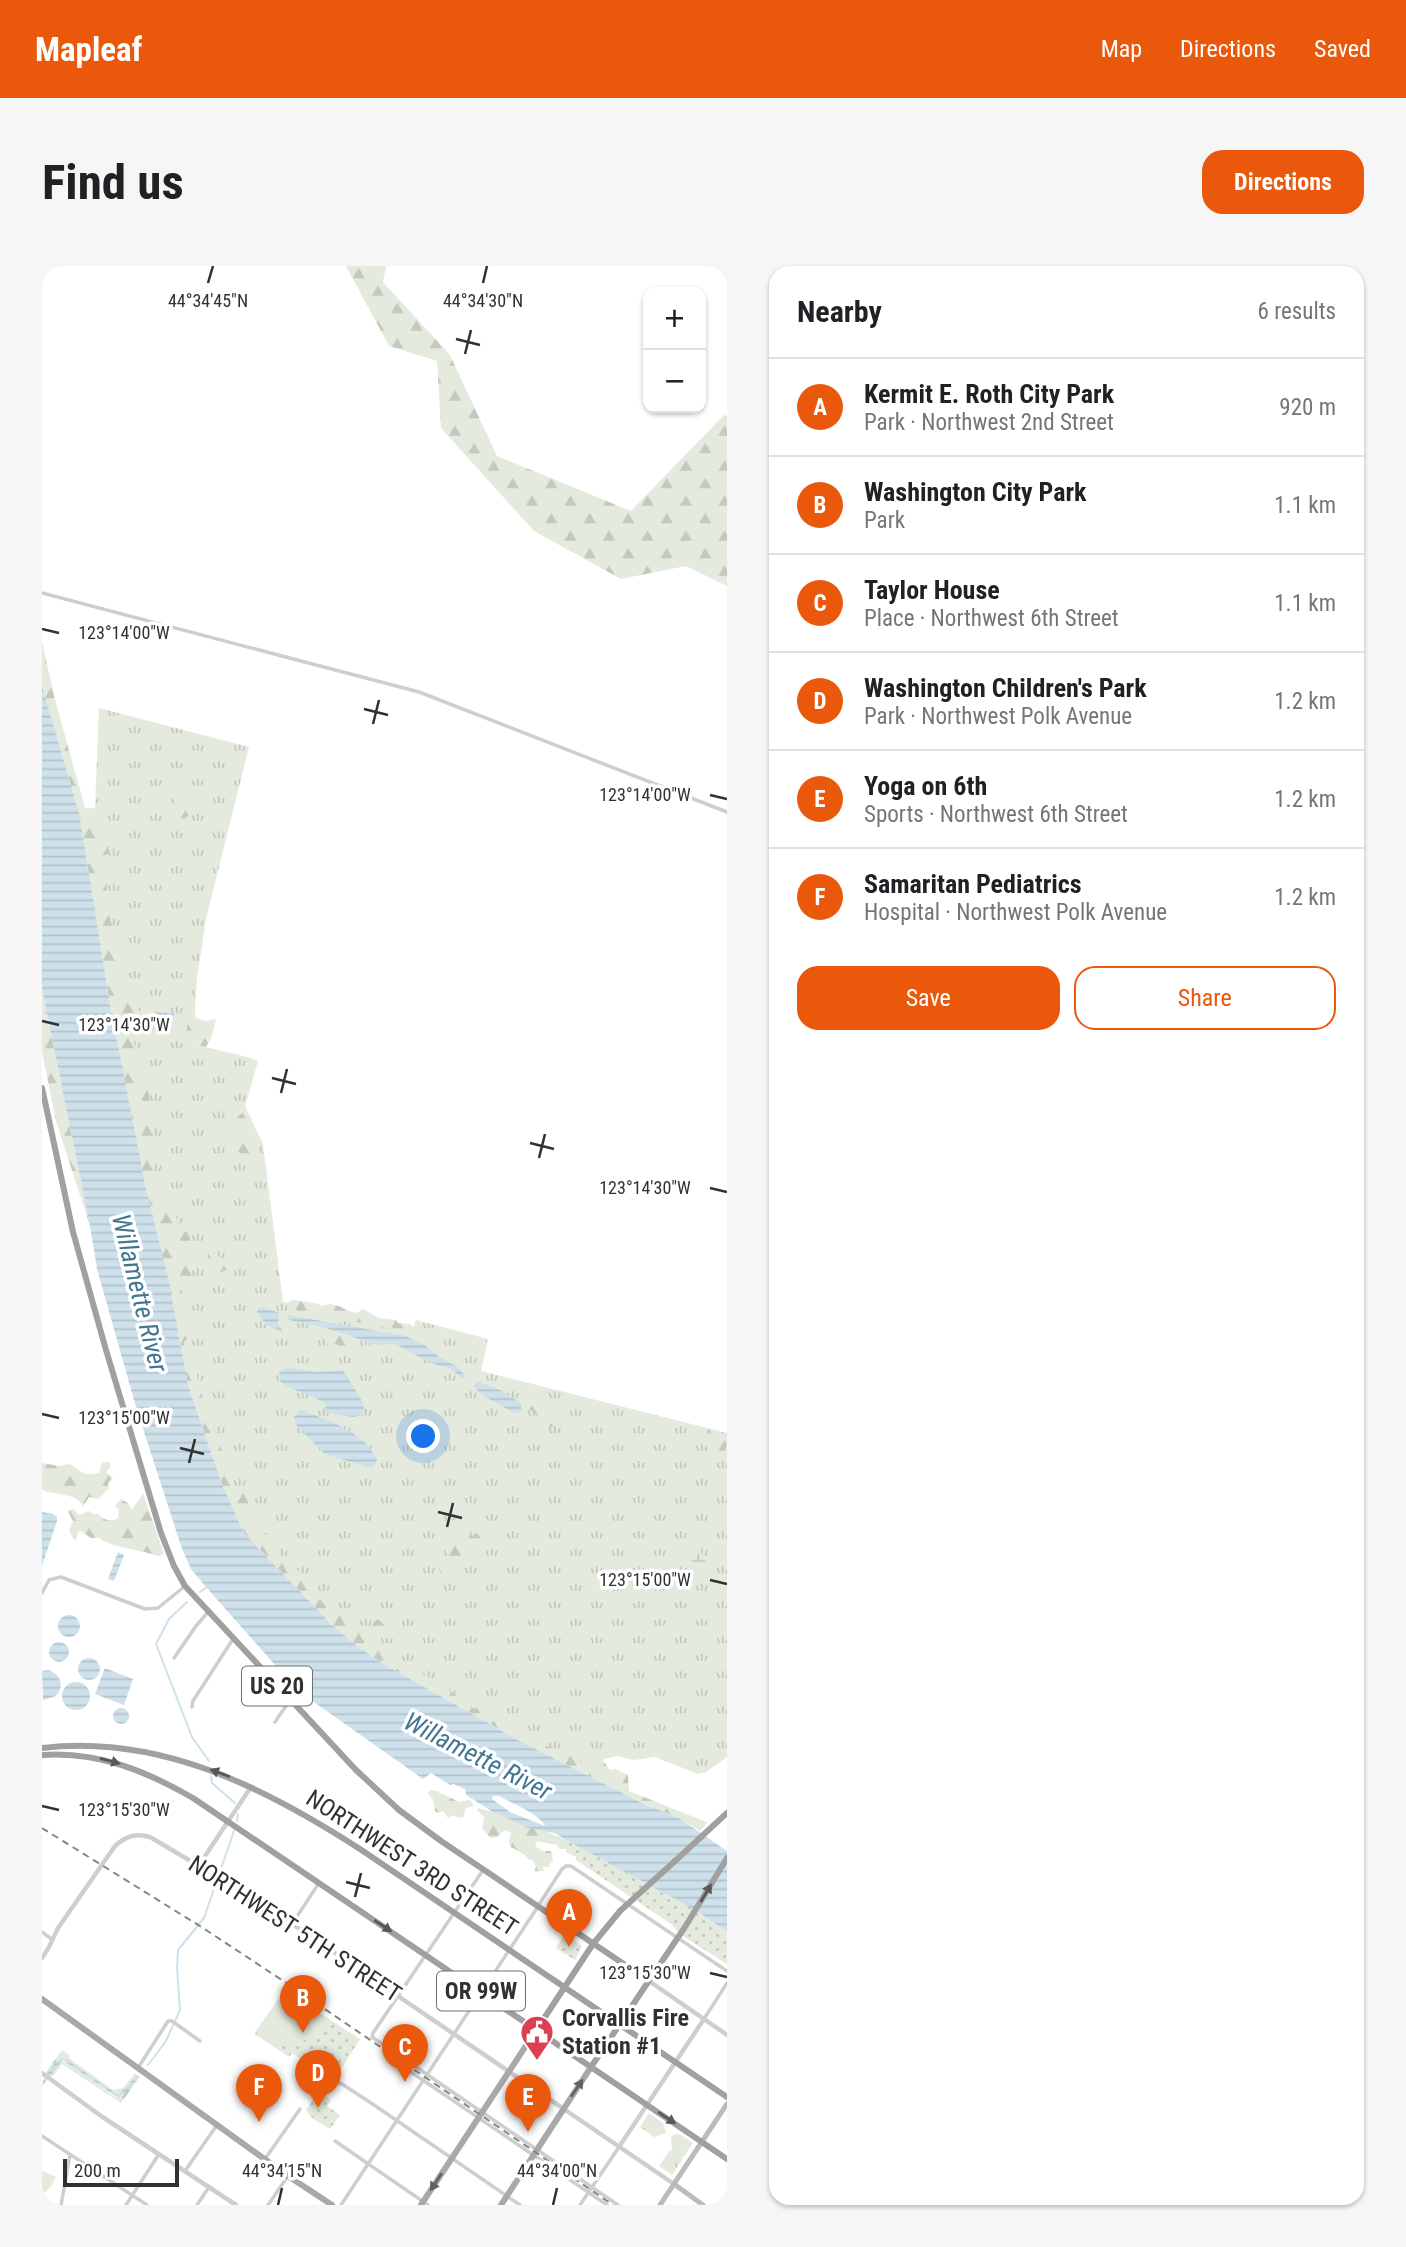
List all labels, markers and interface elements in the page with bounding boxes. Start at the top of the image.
text: Mapleaf [35,30,142,69]
text: Map [1101,35,1142,63]
text: Directions [1180,35,1276,63]
text: Saved [1314,35,1371,63]
button: Directions [1202,150,1364,214]
text: Find us [42,154,184,211]
map controls [643,287,706,413]
button: + [643,287,706,350]
text: 44°34'45"N [168,290,248,311]
text: 44°34'30"N [443,290,523,311]
text: Nearby [797,294,882,329]
text: 6 results [1258,298,1336,325]
button: − [643,350,706,413]
text: Kermit E. Roth City Park [864,379,1114,409]
text: A [813,394,827,421]
text: 920 m [1279,394,1336,421]
text: Park · Northwest 2nd Street [864,409,1114,436]
text: Washington City Park [864,477,1087,507]
text: B [814,492,826,519]
text: 1.1 km [1274,492,1336,519]
text: Park [864,507,905,534]
text: Taylor House [864,575,1000,605]
text: C [813,590,827,617]
text: 1.1 km [1274,590,1336,617]
text: Place · Northwest 6th Street [864,605,1119,632]
text: 123°14'00"W [78,622,170,643]
text: Washington Children's Park [864,673,1147,703]
text: D [814,688,827,715]
text: 1.2 km [1274,688,1336,715]
text: Park · Northwest Polk Avenue [864,703,1132,730]
text: Yoga on 6th [864,771,987,801]
text: 123°14'00"W [599,784,691,805]
text: E [814,786,826,813]
text: 1.2 km [1274,786,1336,813]
text: Sports · Northwest 6th Street [864,801,1128,828]
text: Samaritan Pediatrics [864,869,1082,899]
text: F [815,884,825,911]
text: 1.2 km [1274,884,1336,911]
text: Hospital · Northwest Polk Avenue [864,899,1167,926]
button: Save [797,966,1060,1030]
button: Share [1074,966,1336,1030]
text: 123°14'30"W [78,1014,170,1035]
text: 123°14'30"W [599,1177,691,1198]
water label: Willamette River [106,1211,174,1376]
text: 123°15'00"W [78,1407,170,1428]
your location [406,1419,440,1453]
text: 123°15'00"W [599,1569,691,1590]
road number: US 20 [242,1666,312,1706]
water label: Willamette River [399,1706,558,1807]
one-way arrow [99,1756,121,1767]
one-way arrow [209,1768,230,1779]
street label: NORTHWEST 3RD STREET [301,1784,523,1942]
text: 123°15'30"W [78,1799,170,1820]
street label: NORTHWEST 5TH STREET [184,1850,406,2008]
one-way arrow [699,1883,712,1902]
pin: A [546,1889,592,1947]
one-way arrow [374,1919,393,1932]
text: 123°15'30"W [599,1962,691,1983]
road number: OR 99W [437,1972,525,2010]
pin: B [280,1975,326,2033]
place label: Corvallis Fire Station #1 [562,2004,689,2060]
public building icon: Corvallis Fire Station #1 [518,2013,556,2062]
pin: C [382,2024,428,2082]
pin: D [295,2050,341,2108]
pin: F [236,2064,282,2122]
pin: E [505,2074,551,2132]
one-way arrow [571,2078,584,2098]
one-way arrow [658,2111,676,2125]
scale bar [63,2156,178,2188]
text: 200 m [74,2159,121,2182]
text: 44°34'15"N [242,2160,322,2181]
text: 44°34'00"N [517,2160,597,2181]
one-way arrow [430,2172,443,2191]

